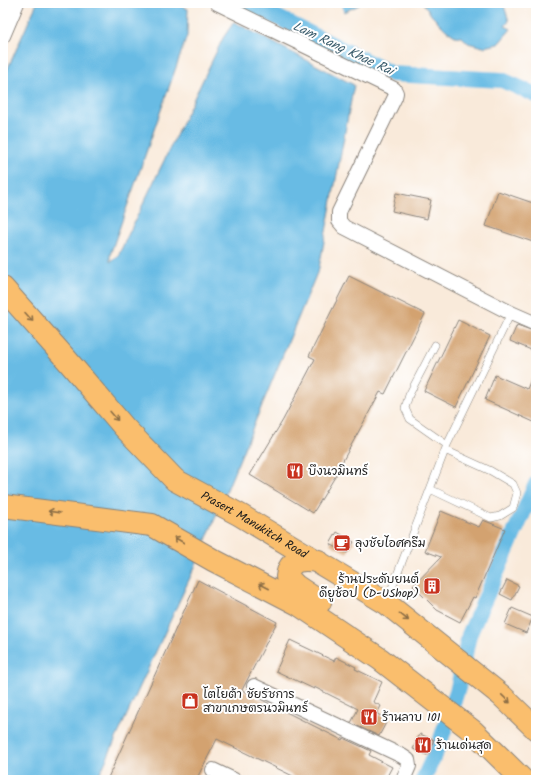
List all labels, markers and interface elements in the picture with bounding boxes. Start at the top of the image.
water label: Lam Rang Khae Rai [289,16,400,83]
one-way arrow [24,312,34,322]
one-way arrow [110,410,119,421]
restaurant icon: บึงนวมินทร์ [285,461,305,481]
place label: บึงนวมินทร์ [308,462,369,481]
street label: Prasert Manukitch Road [197,486,313,564]
one-way arrow [48,508,61,516]
cafe icon: ลุงชัยไอศครีม [332,533,352,553]
place label: ลุงชัยไอศครีม [355,534,426,553]
one-way arrow [173,536,185,544]
place label: ร้านประดับยนต์ ดียูช้อป (D-UShop) [319,570,419,603]
building icon: ร้านประดับยนต์ ดียูช้อป (D-UShop) [422,576,442,596]
one-way arrow [258,582,270,589]
one-way arrow [398,613,409,622]
place label: โตโยต้า ชัยรัชการ สาขาเกษตรนวมินทร์ [203,685,308,718]
shop icon: โตโยต้า ชัยรัชการ สาขาเกษตรนวมินทร์ [180,691,200,711]
one-way arrow [501,695,511,704]
restaurant icon: ร้านลาบ 101 [359,707,379,727]
place label: ร้านลาบ 101 [382,708,441,727]
restaurant icon: ร้านเด่นสุด [413,735,433,755]
place label: ร้านเด่นสุด [436,736,491,755]

